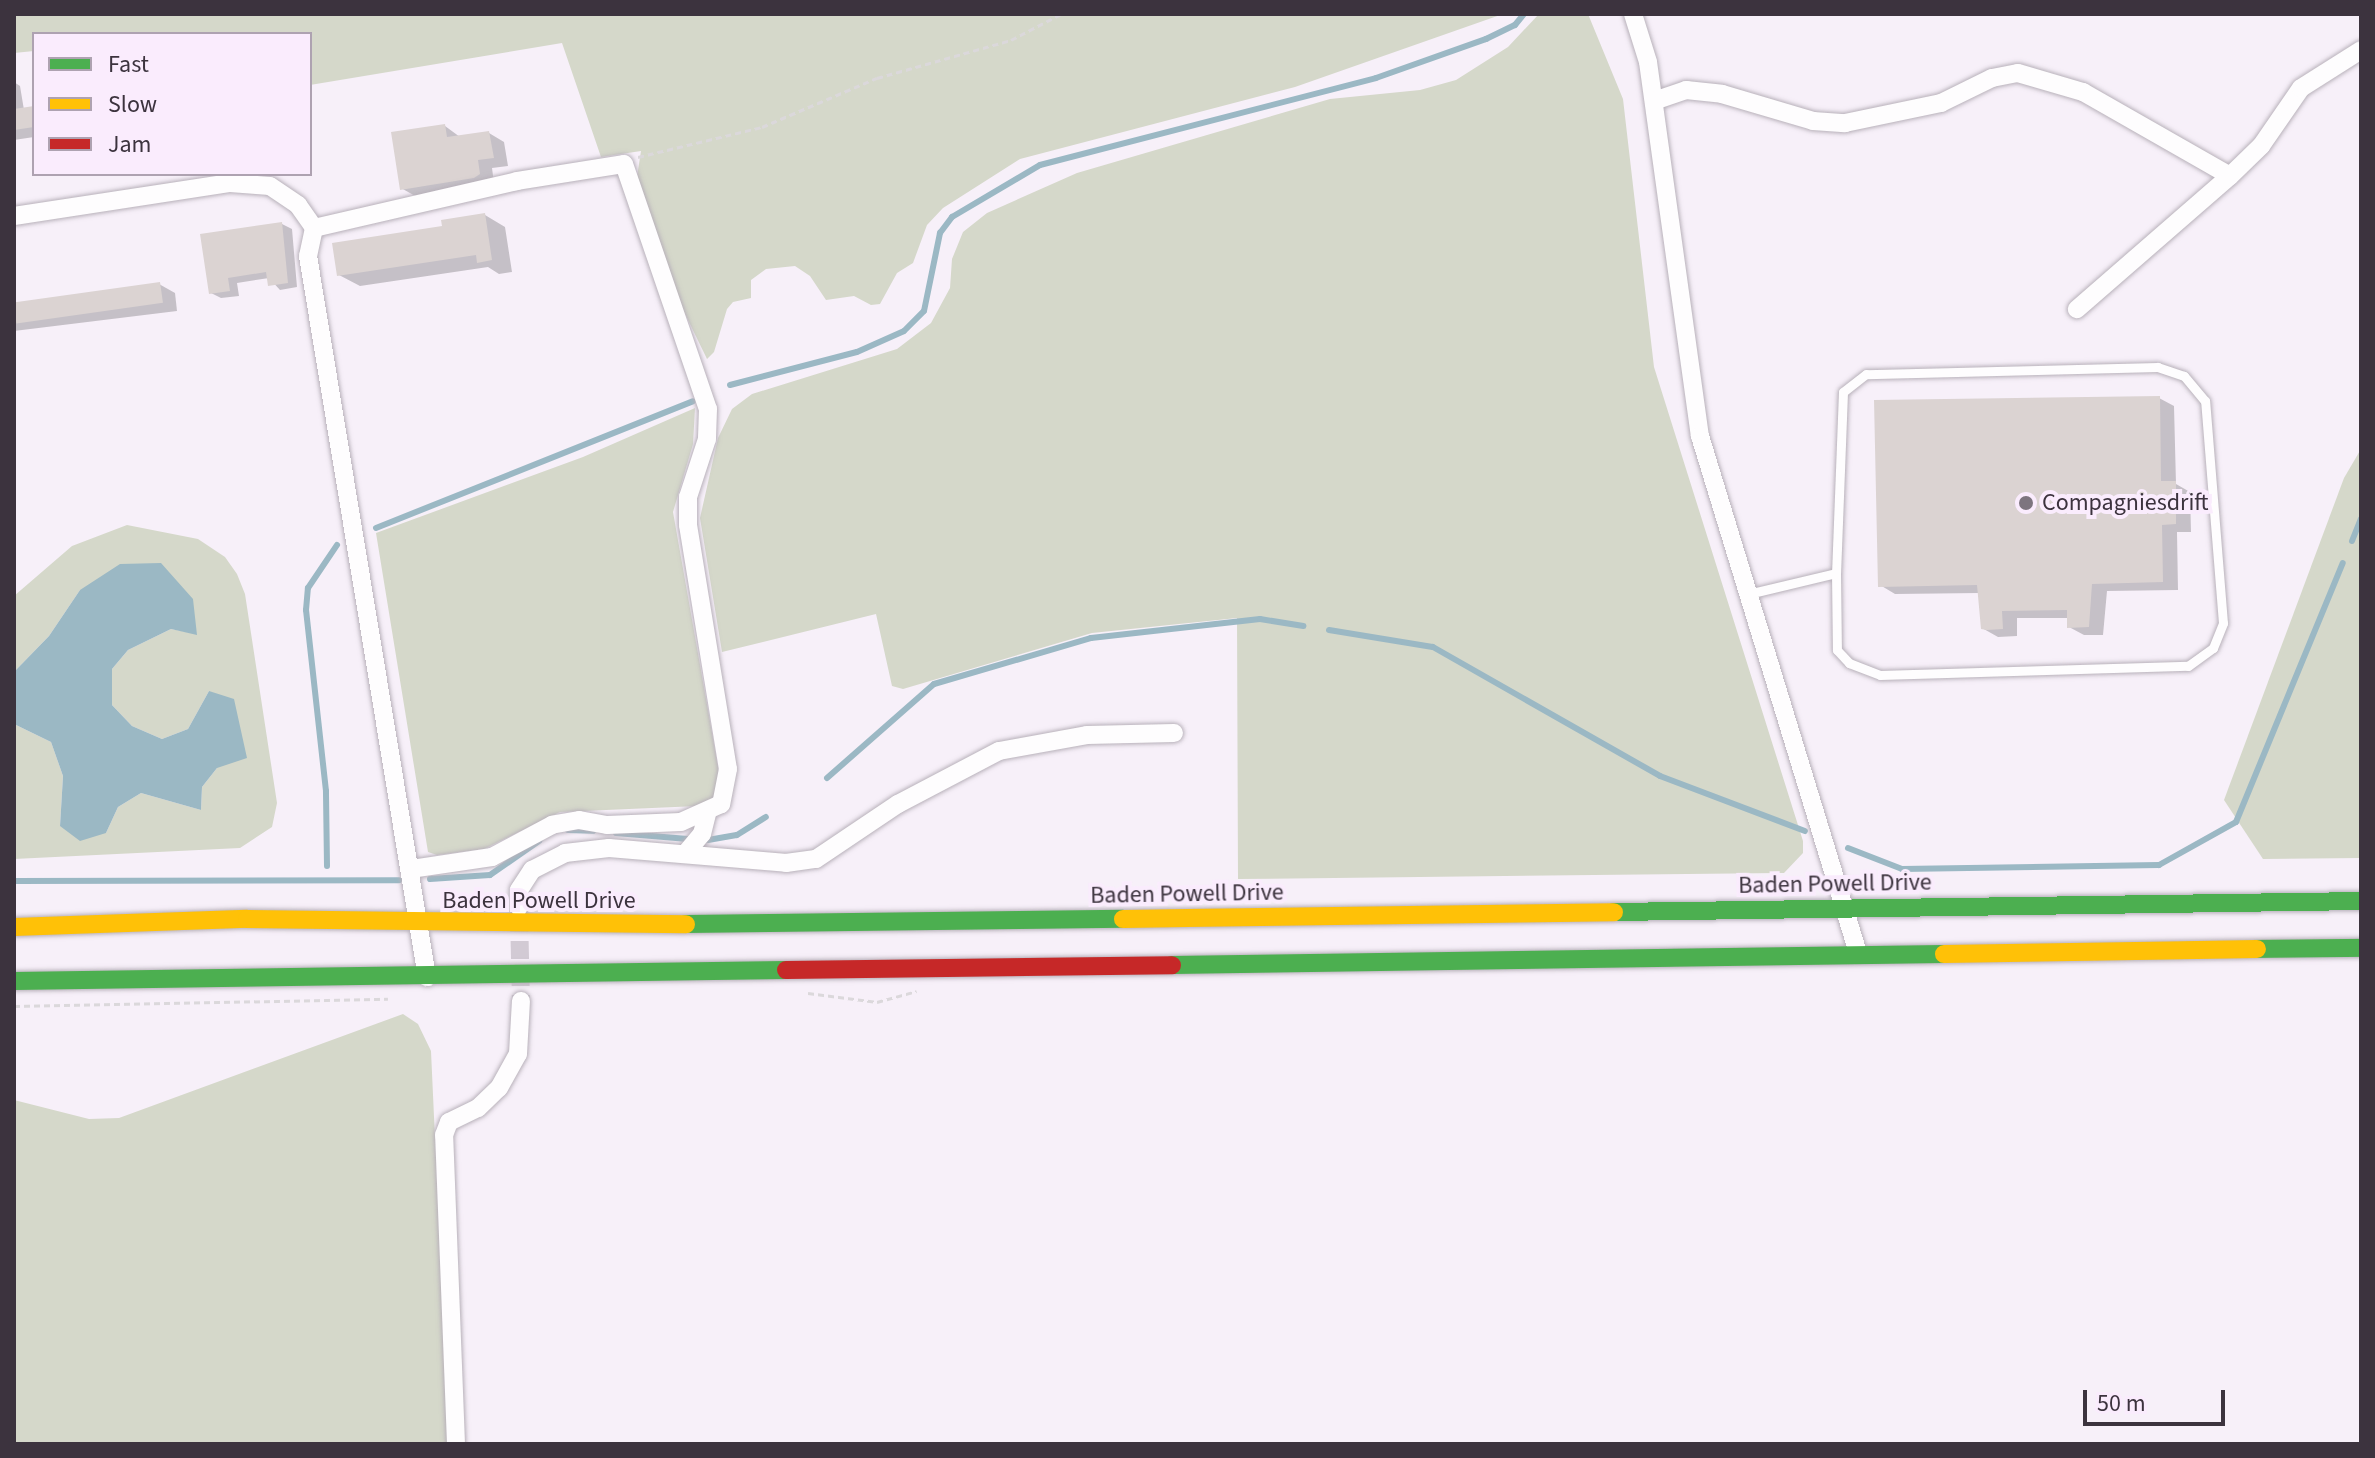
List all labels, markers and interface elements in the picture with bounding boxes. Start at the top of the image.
legend [32,32,312,176]
text: Fast [108,47,149,82]
text: Slow [108,87,157,122]
text: Jam [108,127,152,162]
place label: Compagniesdrift [2042,489,2209,517]
marker: Compagniesdrift [2017,494,2035,512]
street label: Baden Powell Drive [1738,868,1932,900]
street label: Baden Powell Drive [1090,878,1284,910]
street label: Baden Powell Drive [442,887,636,915]
scale bar [2087,1374,2229,1424]
text: 50 m [2097,1386,2146,1421]

